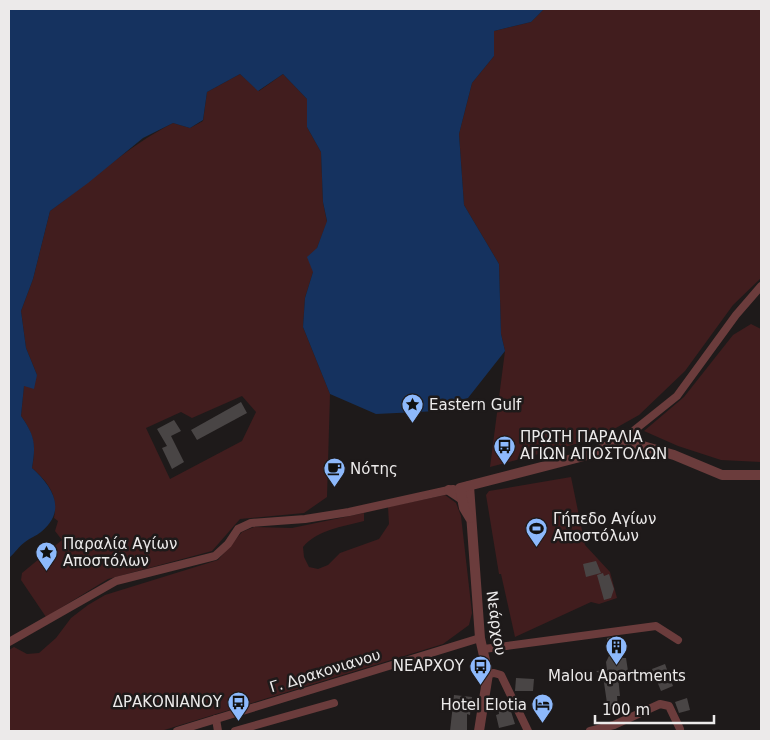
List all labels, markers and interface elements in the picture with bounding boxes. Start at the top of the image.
place icon: Eastern Gulf [401,393,425,424]
place label: Eastern Gulf [429,396,522,414]
place label: ΠΡΩΤΗ ΠΑΡΑΛΙΑ ΑΓΙΩΝ ΑΠΟΣΤΟΛΩΝ [520,428,667,463]
bus stop icon: ΠΡΩΤΗ ΠΑΡΑΛΙΑ ΑΓΙΩΝ ΑΠΟΣΤΟΛΩΝ [492,434,516,465]
cafe icon: Νότης [322,457,346,488]
place label: Νότης [350,460,398,478]
place label: Γήπεδο Αγίων Αποστόλων [553,510,656,545]
sports icon: Γήπεδο Αγίων Αποστόλων [525,516,549,547]
place label: Παραλία Αγίων Αποστόλων [63,535,177,570]
place icon: Παραλία Αγίων Αποστόλων [35,541,59,572]
street label: Νεάρχου [483,589,509,657]
building icon: Malou Apartments [605,635,629,666]
street label: Γ. Δρακονιανου [267,646,383,696]
bus stop icon: ΝΕΑΡΧΟΥ [468,654,492,685]
place label: ΝΕΑΡΧΟΥ [393,657,465,675]
place label: Malou Apartments [548,667,686,685]
bus stop icon: ΔΡΑΚΟΝΙΑΝΟΥ [226,690,250,721]
scale bar [595,692,714,724]
place label: ΔΡΑΚΟΝΙΑΝΟΥ [113,693,223,711]
hotel icon: Hotel Elotia [531,693,555,724]
place label: Hotel Elotia [440,696,527,714]
text: 100 m [602,701,650,719]

